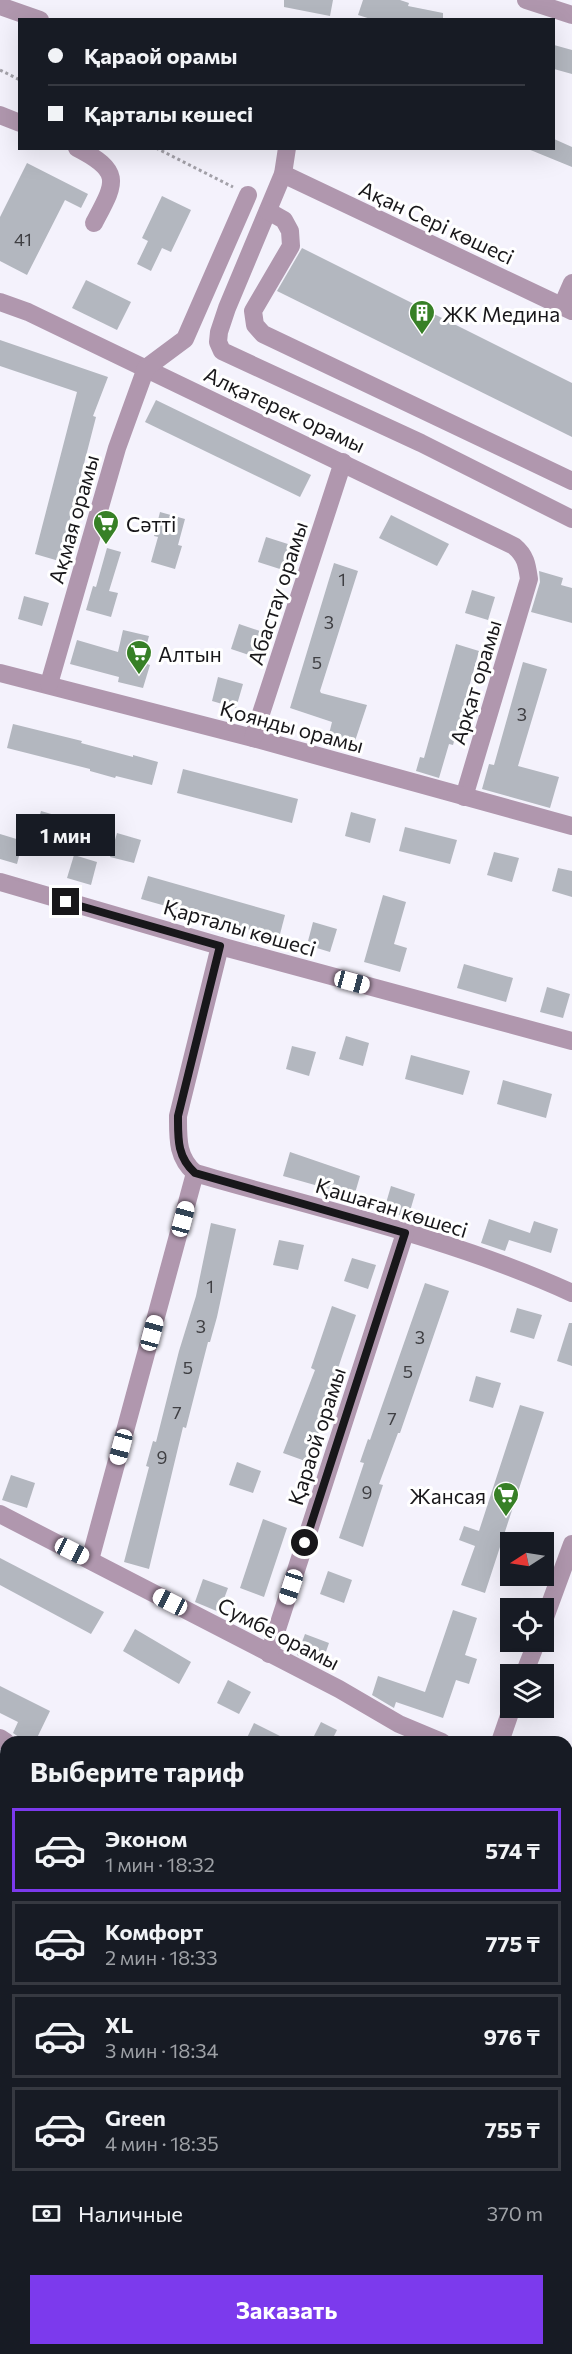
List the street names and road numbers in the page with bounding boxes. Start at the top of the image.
street label: Ақан Сері көшесі [356,175,518,269]
street label: Алқатерек орамы [201,361,369,457]
street label: Ақмая орамы [43,452,103,586]
street label: Абастау орамы [242,518,312,668]
street label: Арқат орамы [444,617,506,747]
street label: Қоянды орамы [217,695,367,757]
street label: Қарталы көшесі [161,893,319,961]
street label: Қашаған көшесі [313,1172,471,1242]
street label: Қараой орамы [282,1364,350,1508]
street label: Сумбе орамы [214,1592,344,1674]

